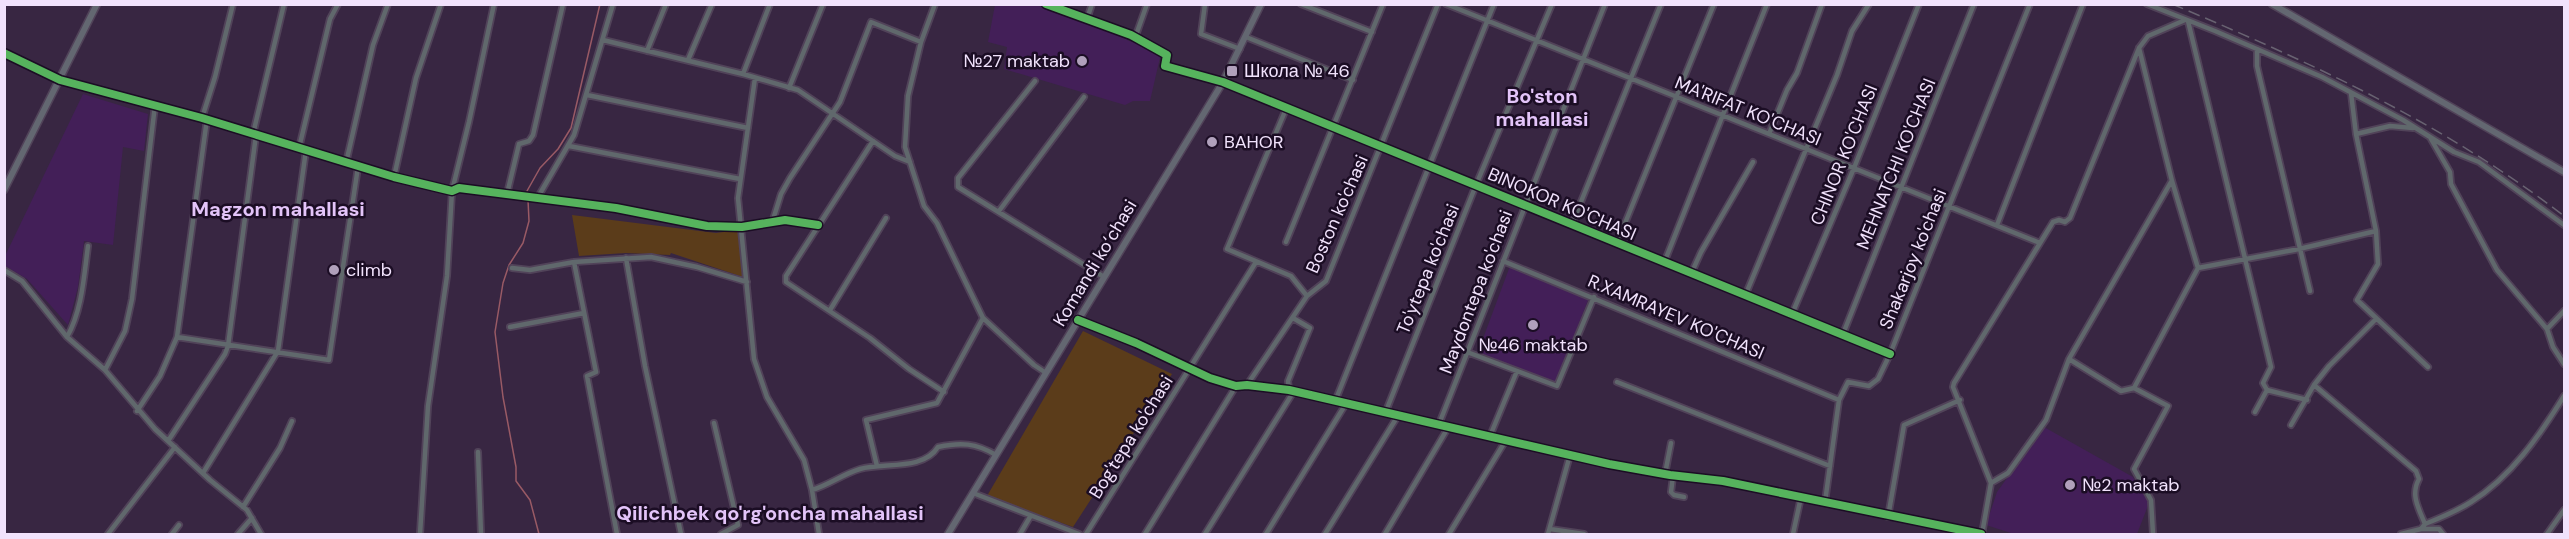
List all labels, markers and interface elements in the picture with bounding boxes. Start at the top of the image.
place label: №27 maktab [963,49,1070,73]
marker: №27 maktab [1075,54,1089,68]
place label: Школа № 46 [1244,59,1350,83]
marker: Школа № 46 [1225,64,1239,78]
street label: MA'RIFAT KO'CHASI [1671,71,1825,151]
street label: MEHNATCHI KO'CHASI [1851,75,1941,253]
street label: CHINOR KO'CHASI [1805,81,1883,229]
district label: Bo'ston mahallasi [1495,83,1589,132]
place label: BAHOR [1224,130,1283,154]
marker: BAHOR [1205,135,1219,149]
street label: Boston ko'chasi [1300,151,1374,277]
street label: BINOKOR KO'CHASI [1484,162,1640,246]
street label: Shakarjoy ko'chasi [1874,185,1952,333]
street label: Komandi ko‘chasi [1048,195,1142,331]
district label: Magzon mahallasi [191,196,365,222]
street label: To'ytepa ko'chasi [1391,200,1465,338]
street label: Maydontepa ko'chasi [1434,207,1518,377]
place label: climb [346,258,392,282]
marker: climb [327,263,341,277]
street label: R.XAMRAYEV KO'CHASI [1584,269,1768,365]
marker: №46 maktab [1526,318,1540,332]
place label: №46 maktab [1478,333,1588,357]
street label: Bog'tepa ko'chasi [1083,371,1179,503]
place label: №2 maktab [2082,473,2179,497]
marker: №2 maktab [2063,478,2077,492]
district label: Qilichbek qo'rg'oncha mahallasi [616,500,924,526]

